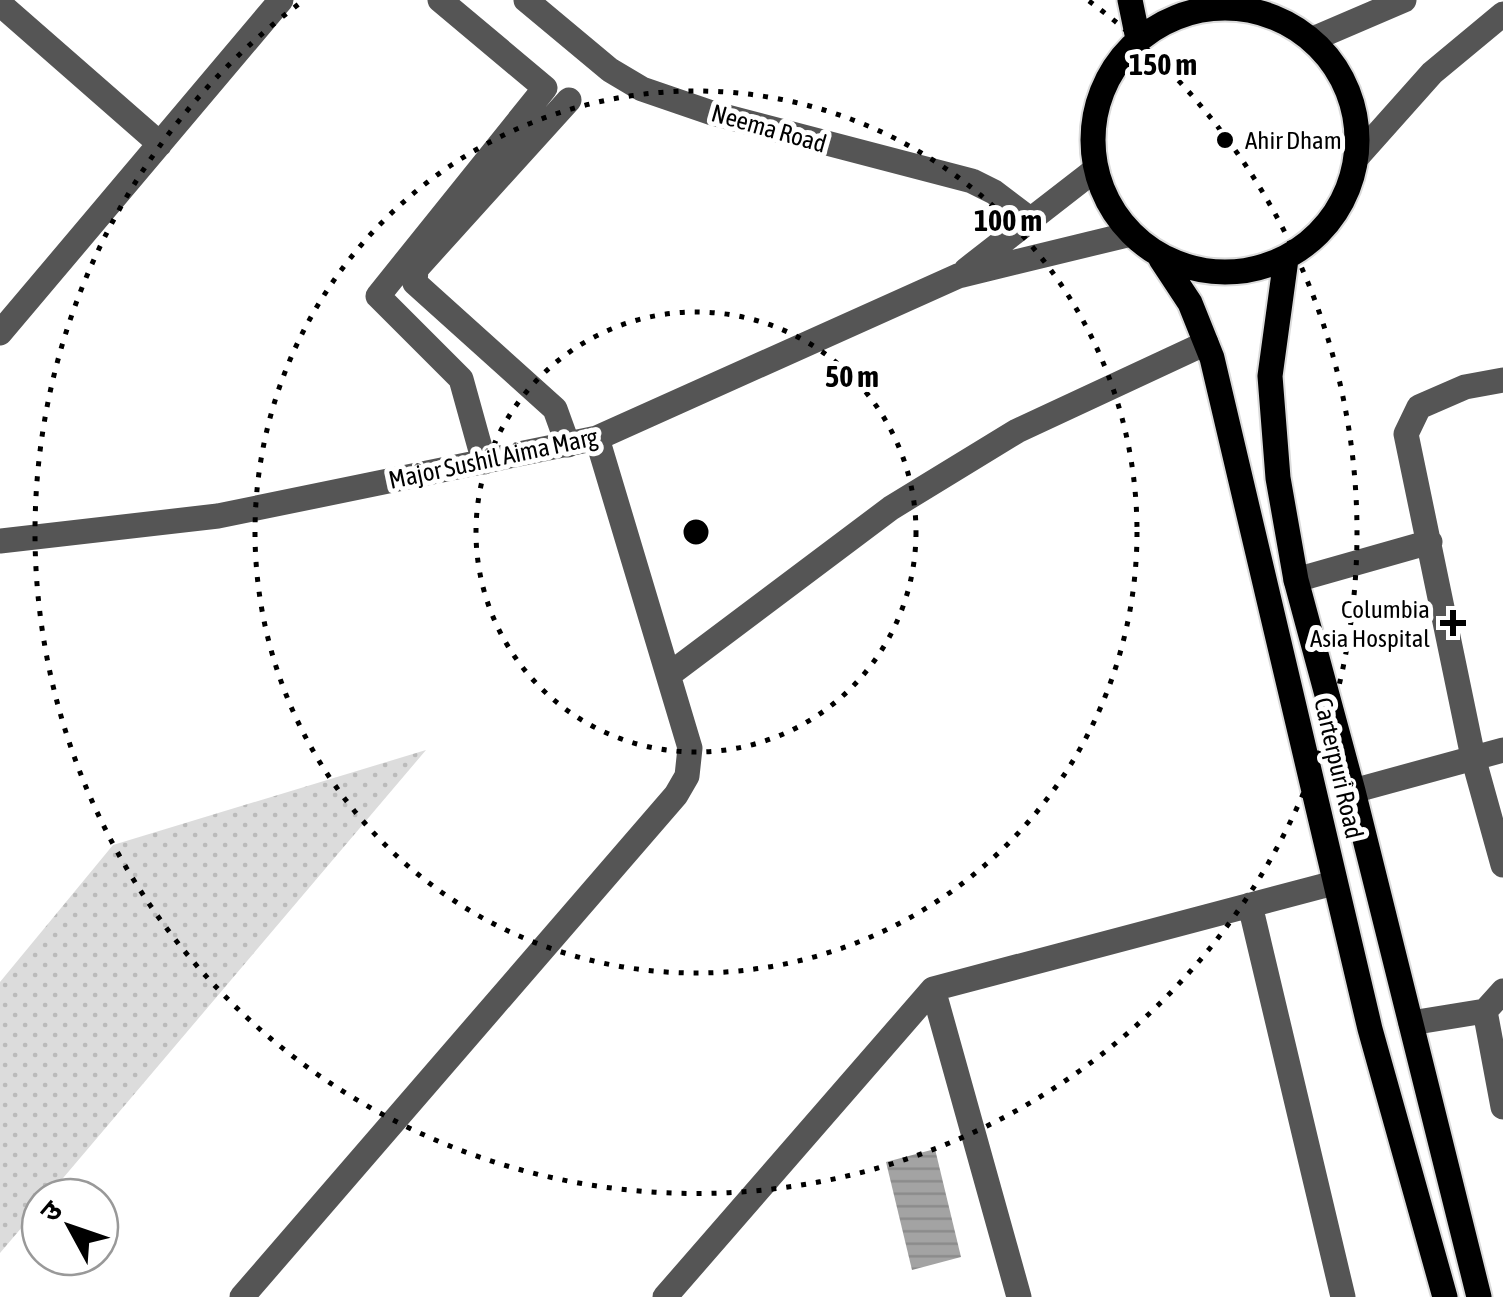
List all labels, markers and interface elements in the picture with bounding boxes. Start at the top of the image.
text: 150 m [1129,47,1197,81]
street label: Neema Road [708,98,830,158]
place label: Ahir Dham [1245,126,1342,154]
marker: Ahir Dham [1214,129,1236,151]
text: 100 m [974,203,1042,237]
text: 50 m [825,359,879,393]
street label: Major Sushil Aima Marg [386,422,600,494]
centre of rings [678,514,714,550]
place label: Columbia Asia Hospital [1310,595,1430,652]
marker: Columbia Asia Hospital [1440,610,1466,636]
street label: Carterpuri Road [1309,695,1369,841]
north arrow [20,1177,120,1277]
text: उ [33,1194,69,1227]

